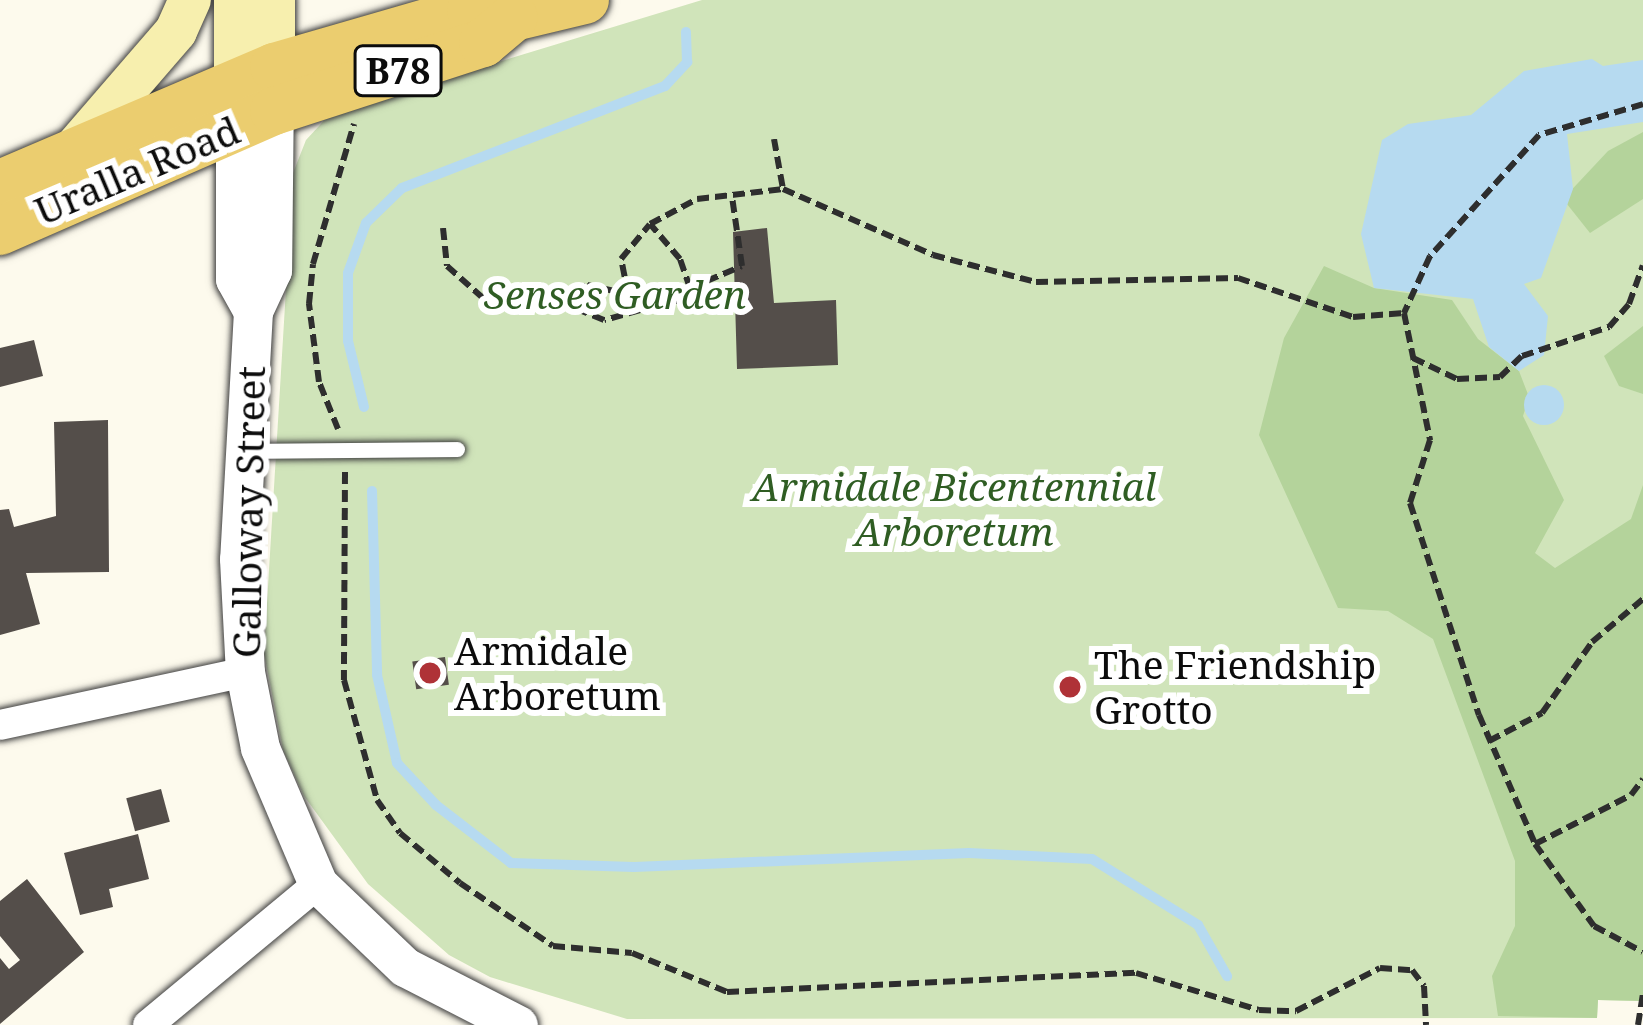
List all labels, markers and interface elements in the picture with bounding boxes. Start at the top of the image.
road number: B78 [353,41,443,101]
street label: Uralla Road [28,106,246,234]
park label: Senses Garden [484,271,746,317]
street label: Galloway Street [222,366,274,658]
park label: Armidale Bicentennial Arboretum [752,464,1156,555]
place label: Armidale Arboretum [454,628,661,719]
place label: The Friendship Grotto [1094,642,1376,733]
marker: Armidale Arboretum [417,660,443,686]
marker: The Friendship Grotto [1057,674,1083,700]

